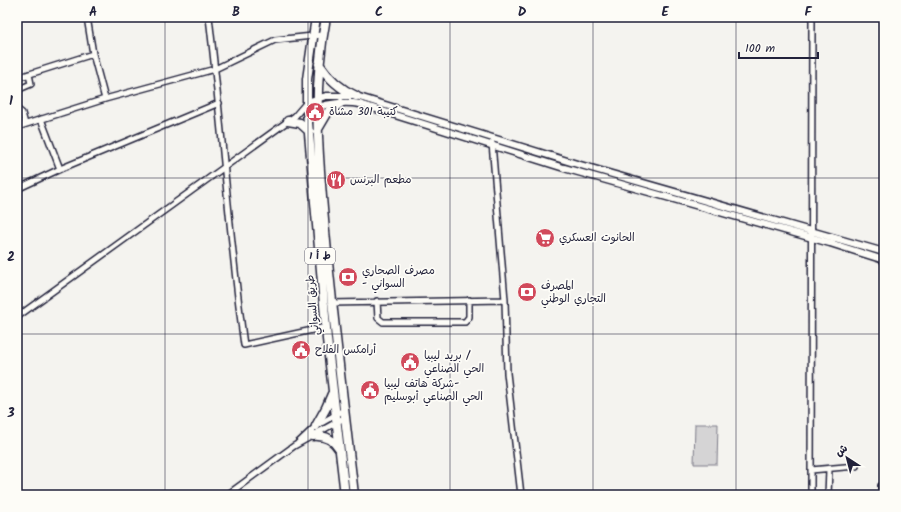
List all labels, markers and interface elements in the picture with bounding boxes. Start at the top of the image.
text: A [89,2,97,23]
text: B [232,2,240,23]
text: C [375,2,383,23]
text: D [518,2,527,23]
text: E [661,2,669,23]
text: F [804,2,812,23]
scale bar [739,34,818,60]
text: 100 m [745,39,776,58]
text: 1 [9,91,13,112]
public building icon: كتيبة 301 مشاة [304,101,326,123]
place label: كتيبة 301 مشاة [329,103,398,121]
restaurant icon: مطعم البرنس [325,169,347,191]
place label: مطعم البرنس [350,171,412,189]
supermarket icon: الحانوت العسكري [534,227,556,249]
place label: الحانوت العسكري [559,229,635,247]
text: 2 [7,247,15,268]
road number: ط أ 1 [305,248,335,264]
place label: مصرف الصحاري - السواني [362,262,435,294]
bank icon: مصرف الصحاري - السواني [337,266,359,288]
street label: طريق السواني [301,274,326,336]
place label: المصرف التجاري الوطني [541,277,606,309]
bank icon: المصرف التجاري الوطني [516,281,538,303]
public building icon: أرامكس الفلاح [290,339,312,361]
place label: أرامكس الفلاح [315,341,376,359]
place label: بريد ليبيا / الحي الصناعي [424,347,484,379]
public building icon: بريد ليبيا / الحي الصناعي [399,351,421,373]
place label: شركة هاتف ليبيا- الحي الصناعي أبوسليم [384,375,483,407]
public building icon: شركة هاتف ليبيا- الحي الصناعي أبوسليم [359,379,381,401]
text: 3 [6,403,15,424]
north arrow [827,438,867,478]
text: ش [832,440,852,462]

